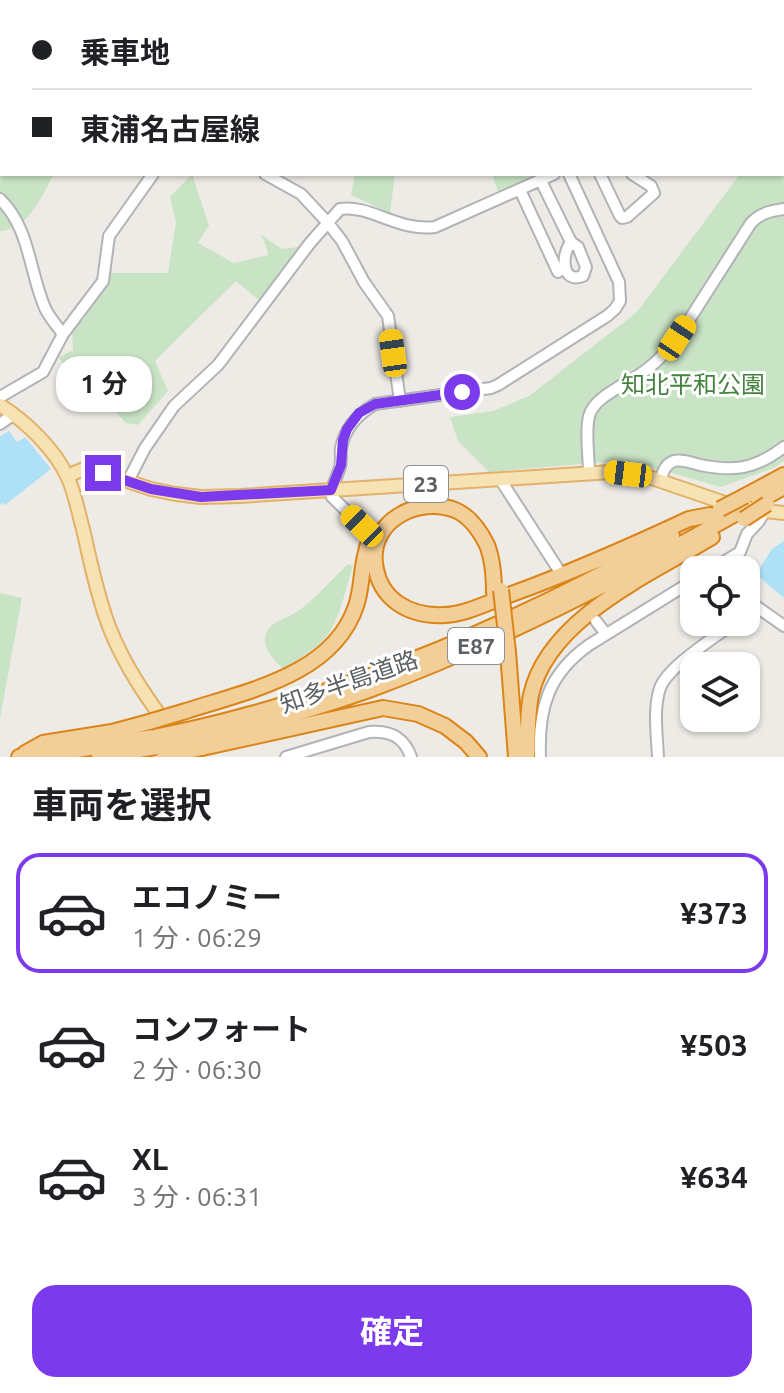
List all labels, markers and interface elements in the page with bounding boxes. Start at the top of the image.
text: 乗車地 [80,35,170,69]
text: 東浦名古屋線 [80,112,260,146]
car [654,311,700,365]
car [378,328,408,378]
callout: 1 分 [55,357,151,413]
text: 1 分 [81,369,127,398]
park label: 知北平和公園 [621,371,765,398]
route start [444,374,480,410]
route end [85,455,121,491]
car [603,459,653,489]
road number: 23 [404,466,448,502]
car [336,501,388,551]
map controls [680,556,760,732]
button: locate [680,556,760,636]
road number: E87 [448,628,504,664]
street label: 知多半島道路 [276,645,421,718]
button: layers [680,652,760,732]
text: 車両を選択 [32,784,212,825]
icon: car [36,877,108,949]
text: エコノミー [132,880,282,914]
text: ¥373 [680,896,748,930]
text: 1 分 · 06:29 [132,923,262,952]
icon: car [36,1009,108,1081]
text: コンフォート [132,1012,311,1046]
text: ¥503 [680,1028,748,1062]
text: 2 分 · 06:30 [132,1055,262,1084]
icon: car [36,1141,108,1213]
text: XL [132,1142,168,1176]
text: ¥634 [680,1160,748,1194]
text: 3 分 · 06:31 [132,1182,262,1211]
button: 確定 [32,1285,752,1377]

